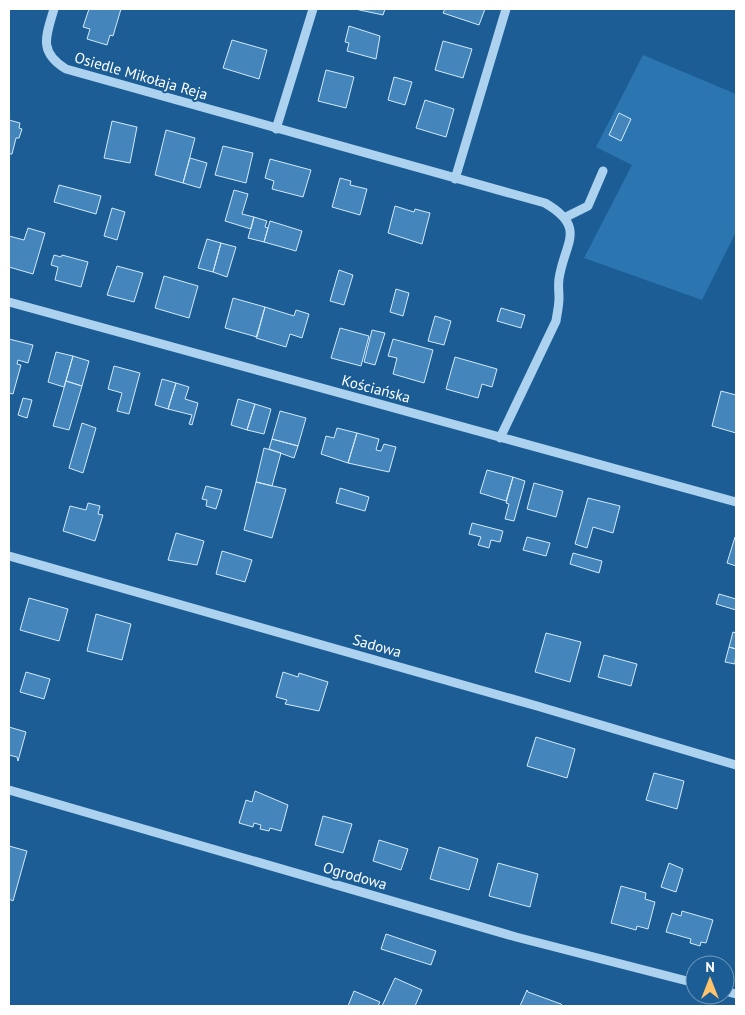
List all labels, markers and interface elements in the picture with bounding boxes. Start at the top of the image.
street label: Osiedle Mikołaja Reja [72,47,210,104]
street label: Kościańska [340,370,412,407]
street label: Sadowa [351,630,404,662]
street label: Ogrodowa [321,857,389,894]
north arrow [685,955,735,1005]
text: N [705,958,715,976]

